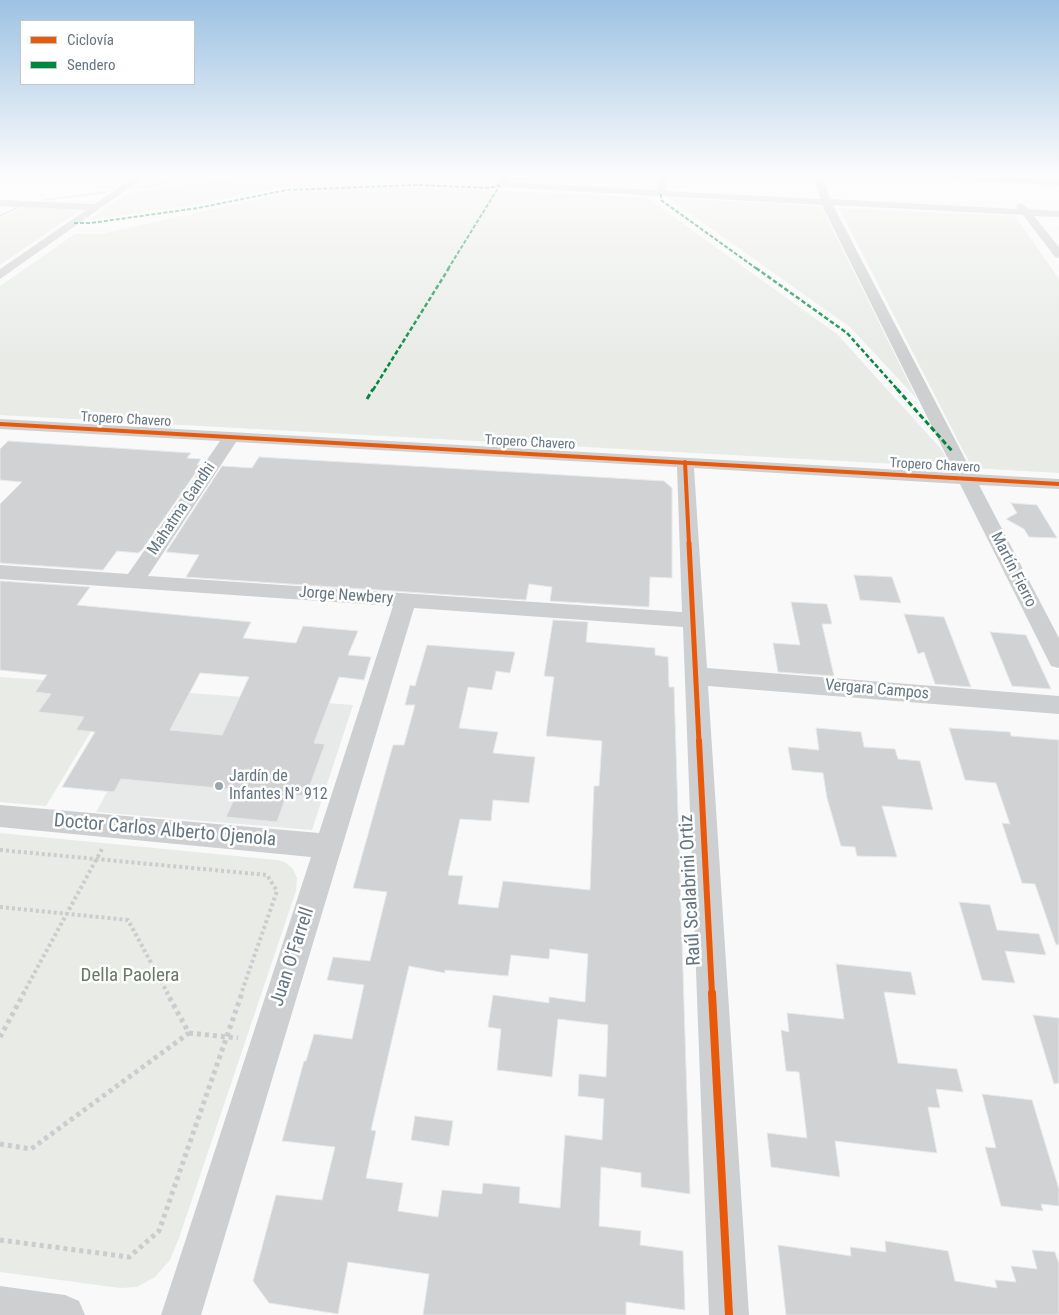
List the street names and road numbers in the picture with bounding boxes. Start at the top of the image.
street label: Tropero Chavero [80,409,172,431]
street label: Tropero Chavero [484,432,576,454]
street label: Tropero Chavero [889,455,981,477]
street label: Mahatma Gandhi [144,459,220,559]
street label: Martín Fierro [986,529,1040,611]
street label: Jorge Newbery [298,583,394,609]
street label: Vergara Campos [824,676,930,704]
street label: Doctor Carlos Alberto Ojenola [53,810,277,852]
street label: Raúl Scalabrini Ortiz [676,814,706,966]
street label: Juan O'Farrell [266,905,320,1009]

